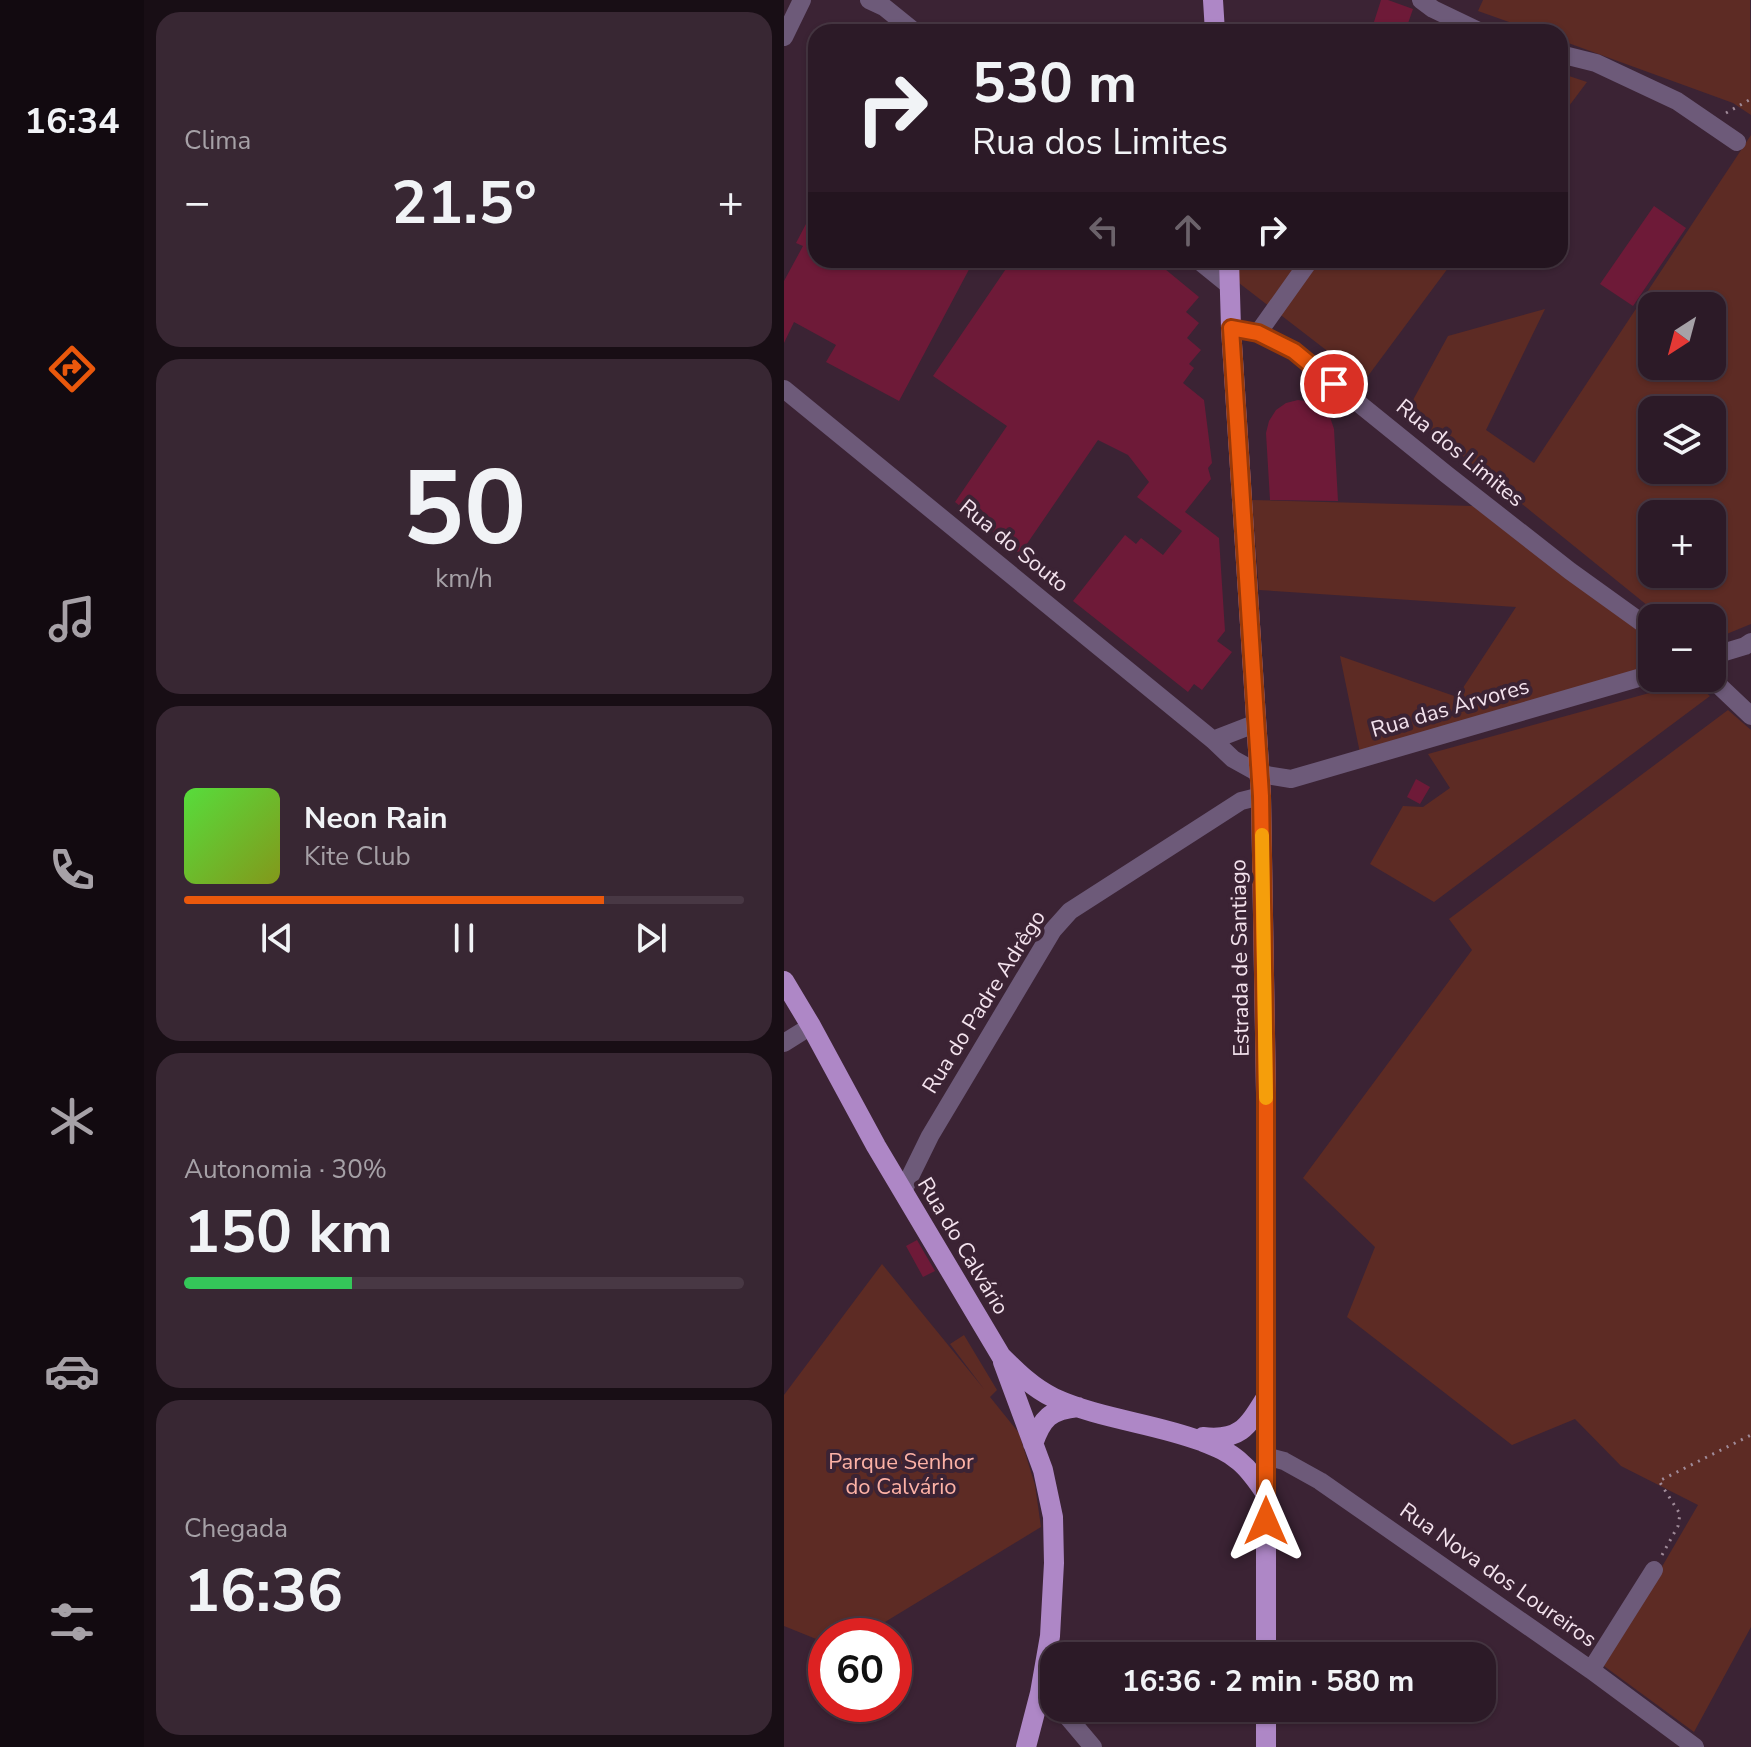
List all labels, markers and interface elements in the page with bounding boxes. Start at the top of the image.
text: 530 m [972,45,1137,122]
icon: right [840,56,944,160]
text: 16:34 [24,97,120,146]
text: Rua dos Limites [972,118,1228,167]
text: Clima [184,123,251,158]
text: 21.5° [391,162,537,244]
text: − [184,173,210,233]
text: + [718,173,744,233]
icon: left [1082,208,1126,252]
icon: ahead [1166,208,1210,252]
icon: right [1250,208,1294,252]
north arrow [1638,292,1726,380]
map controls [1638,292,1726,692]
icon: directions [44,341,100,397]
pin [1300,350,1368,418]
icon: arrive [1312,362,1356,406]
street label: Rua dos Limites [1390,392,1530,514]
button: layers [1638,396,1726,484]
text: 50 [402,438,526,580]
street label: Rua do Souto [953,492,1075,600]
button: + [1638,500,1726,588]
text: km/h [435,561,493,596]
icon: music [44,591,100,647]
button: − [1638,604,1726,692]
street label: Rua das Árvores [1367,671,1533,745]
text: Neon Rain [304,798,448,839]
text: Kite Club [304,839,411,874]
icon: phone [44,842,100,898]
street label: Estrada de Santiago [1223,859,1257,1057]
street label: Rua do Padre Adrêgo [915,904,1053,1100]
icon: previous [255,916,299,960]
icon: pause [442,916,486,960]
icon: next [629,916,673,960]
icon: climate [44,1093,100,1149]
text: Autonomia · 30% [184,1152,387,1187]
street label: Rua do Calvário [910,1172,1016,1320]
text: 150 km [184,1191,393,1273]
icon: car [44,1343,100,1399]
park label: Parque Senhor do Calvário [828,1447,974,1502]
position arrow [1224,1479,1308,1563]
street label: Rua Nova dos Loureiros [1394,1496,1602,1654]
text: Chegada [184,1511,288,1546]
text: 16:36 [184,1550,343,1632]
icon: filters [44,1594,100,1650]
speed limit sign: 60 [808,1618,912,1722]
text: 16:36 · 2 min · 580 m [1122,1661,1414,1702]

